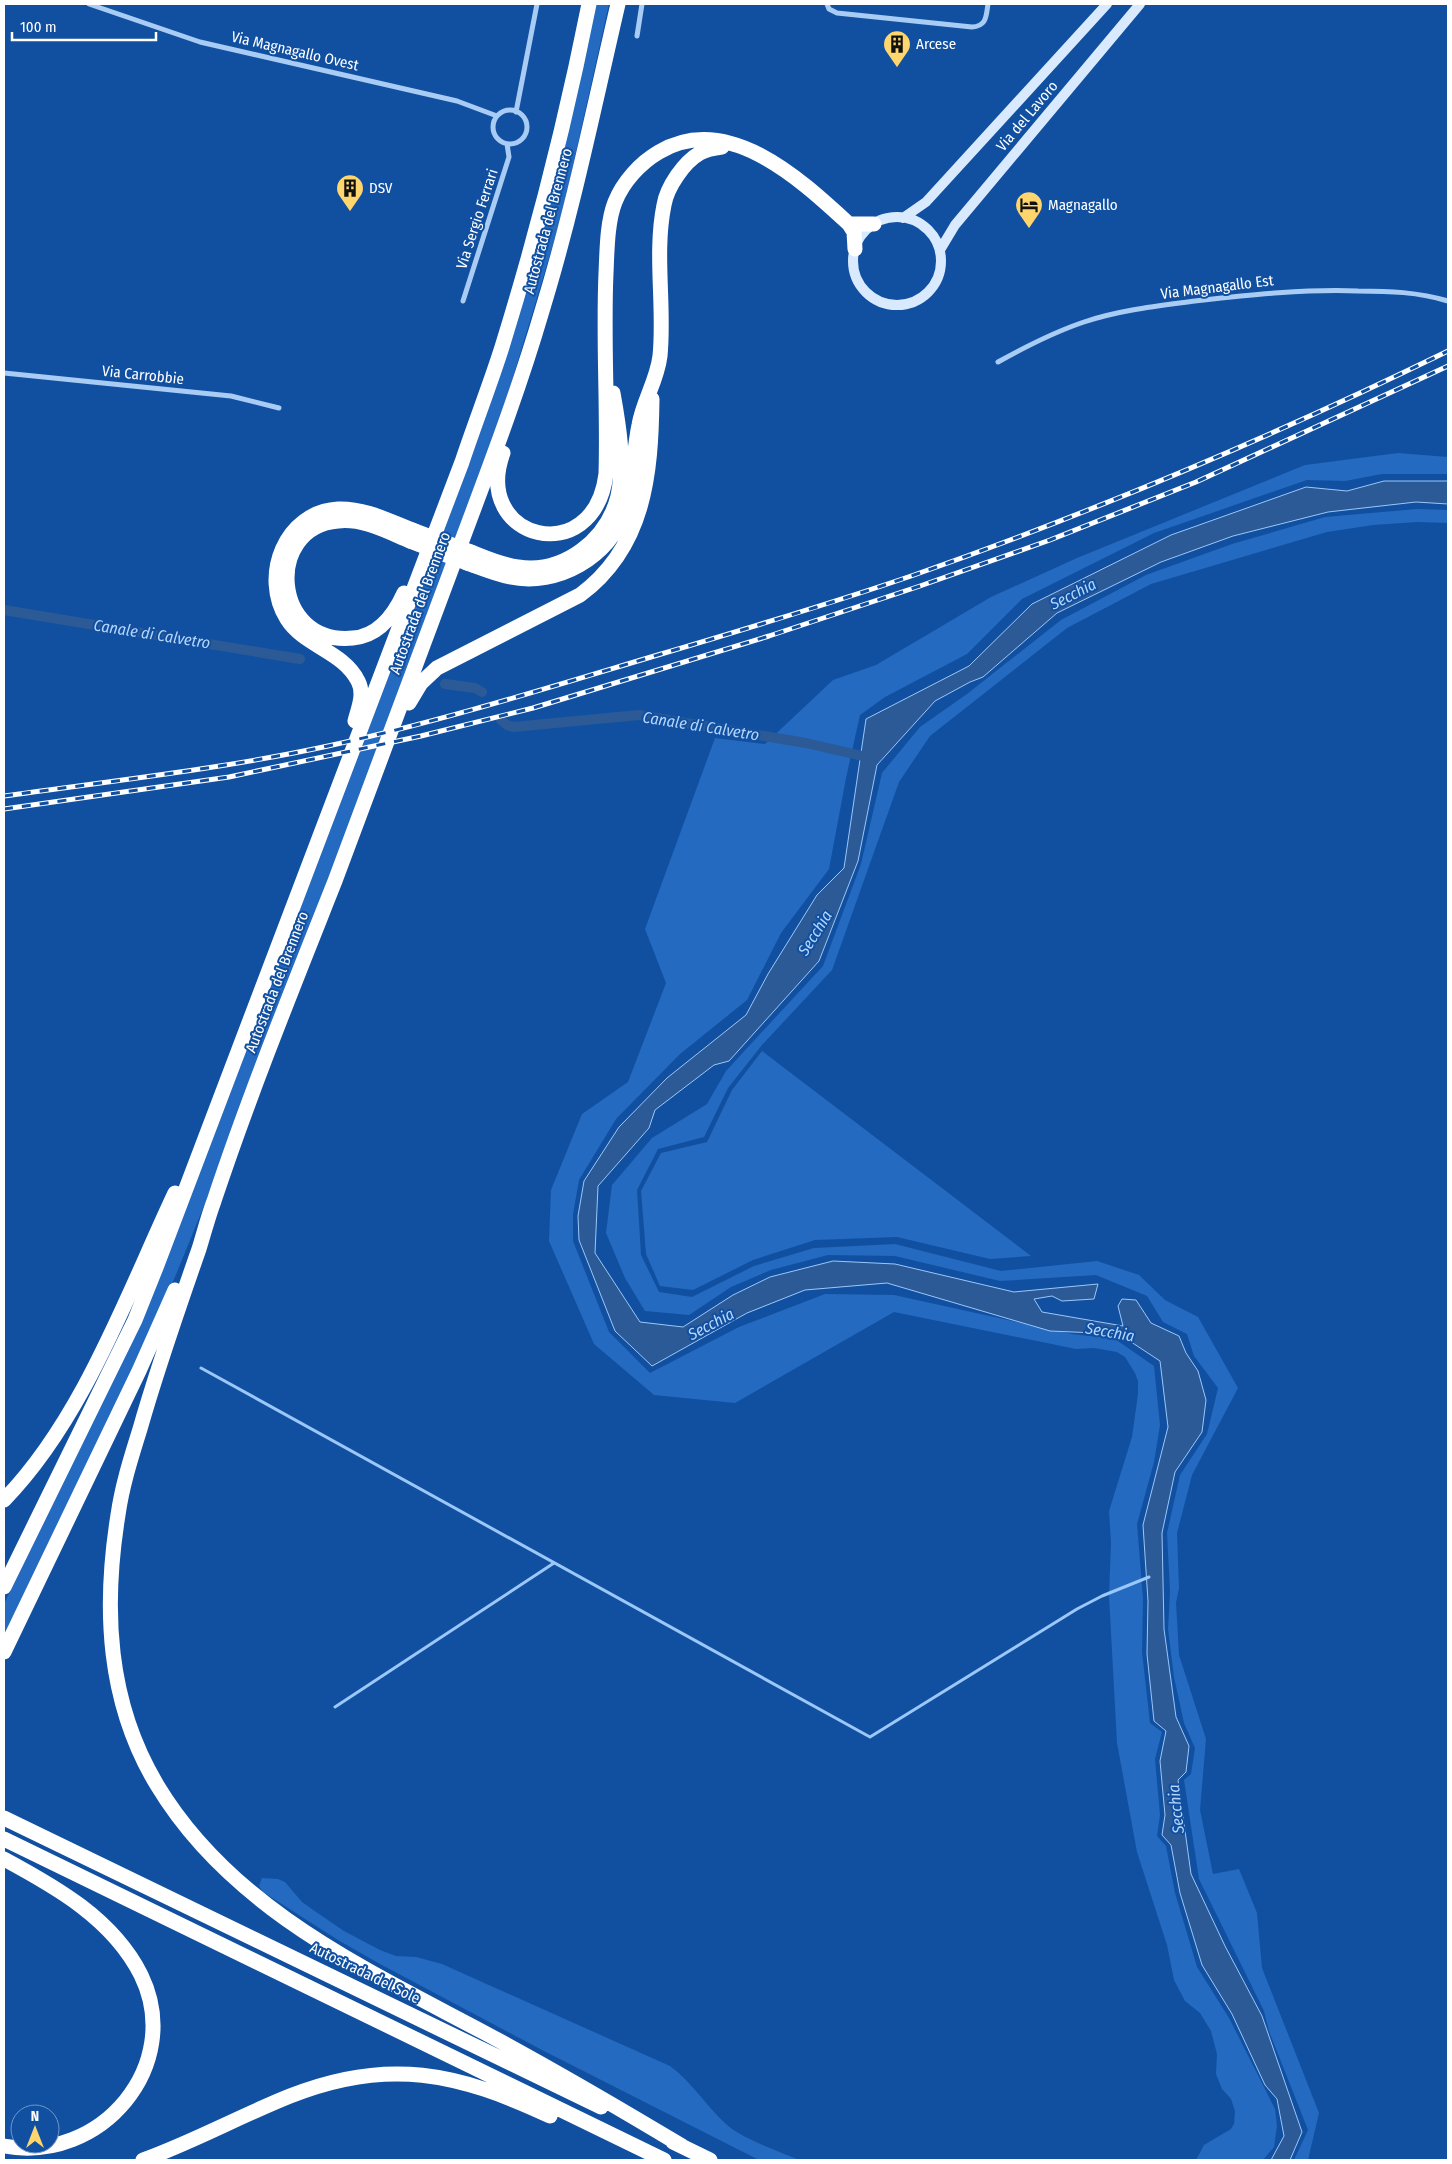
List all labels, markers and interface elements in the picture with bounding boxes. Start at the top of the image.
scale bar [12,10,156,42]
text: 100 m [20,18,57,36]
street label: Via Magnagallo Ovest [229,28,361,74]
building icon: Arcese [882,29,912,68]
place label: Arcese [916,35,956,53]
street label: Via del Lavoro [992,77,1062,155]
street label: Autostrada del Brennero [520,146,576,296]
street label: Via Sergio Ferrari [452,167,502,271]
building icon: DSV [335,173,365,212]
place label: DSV [369,179,393,197]
hotel icon: Magnagallo [1014,190,1044,229]
place label: Magnagallo [1048,196,1118,214]
street label: Via Magnagallo Est [1159,271,1275,303]
street label: Via Carrobbie [101,362,185,388]
street label: Autostrada del Brennero [386,529,454,677]
water label: Secchia [1046,574,1099,614]
water label: Canale di Calvetro [92,615,212,653]
water label: Canale di Calvetro [641,707,761,745]
water label: Secchia [793,907,836,960]
street label: Autostrada del Brennero [242,909,312,1055]
water label: Secchia [684,1304,737,1344]
water label: Secchia [1083,1318,1136,1346]
water label: Secchia [1164,1783,1188,1836]
street label: Autostrada del Sole [307,1939,423,2007]
north arrow [10,2104,60,2154]
text: N [31,2108,39,2125]

